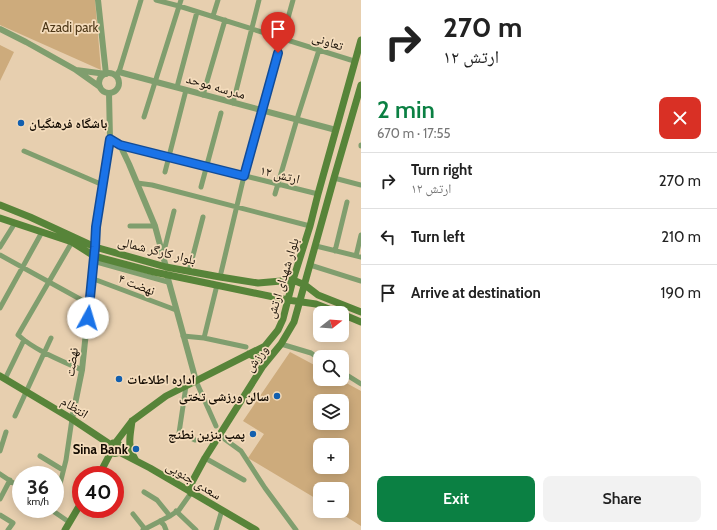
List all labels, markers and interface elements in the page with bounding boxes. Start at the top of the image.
text: 270 m [443,10,522,44]
pin [261,12,295,53]
icon: right [377,16,429,68]
icon: arrive [267,18,289,40]
park label: Azadi park [42,19,99,35]
street label: تعاونی [310,28,346,55]
text: ارتش ۱۲ [443,46,499,68]
street label: مدرسه موحد [184,70,248,103]
text: 2 min [377,95,435,124]
button: close [659,97,701,139]
place label: باشگاه فرهنگیان [29,115,108,131]
marker: باشگاه فرهنگیان [16,118,26,128]
text: 670 m · 17:55 [377,125,451,141]
street label: ارتش ۱۲ [258,161,302,188]
text: Turn right [411,161,472,179]
icon: right [377,170,399,192]
text: 270 m [659,172,701,190]
text: ارتش ۱۲ [411,180,451,196]
icon: left [377,226,399,248]
text: Turn left [411,228,465,246]
text: 210 m [661,228,701,246]
street label: بلوار کارگر شمالی [116,233,198,268]
street label: بلوار شهدای ارتش [262,236,303,321]
street label: نهضت ۴ [116,270,158,298]
icon: arrive [377,282,399,304]
text: Arrive at destination [411,284,541,302]
text: 190 m [661,284,701,302]
position arrow [67,297,109,339]
north arrow [313,306,349,342]
map controls [313,306,349,518]
street label: ورزش [241,341,272,375]
street label: نهضت [61,346,81,378]
button: search [313,350,349,386]
place label: اداره اطلاعات [127,371,195,387]
marker: اداره اطلاعات [114,374,124,384]
place label: سالن ورزشی تختی [179,388,269,405]
marker: سالن ورزشی تختی [272,391,282,401]
street label: انتظام [58,392,92,422]
button: layers [313,394,349,430]
place label: پمپ بنزین نطنج [168,426,245,443]
marker: پمپ بنزین نطنج [248,429,258,439]
button: + [313,438,349,474]
place label: Sina Bank [73,441,129,457]
marker: Sina Bank [131,444,141,454]
street label: سعدی جنوبی [163,457,225,504]
speed limit sign: 40 [72,466,124,518]
text: 36 [27,475,49,499]
button: Exit [377,476,535,522]
button: Share [543,476,701,522]
button: − [313,482,349,518]
text: km/h [27,495,49,508]

